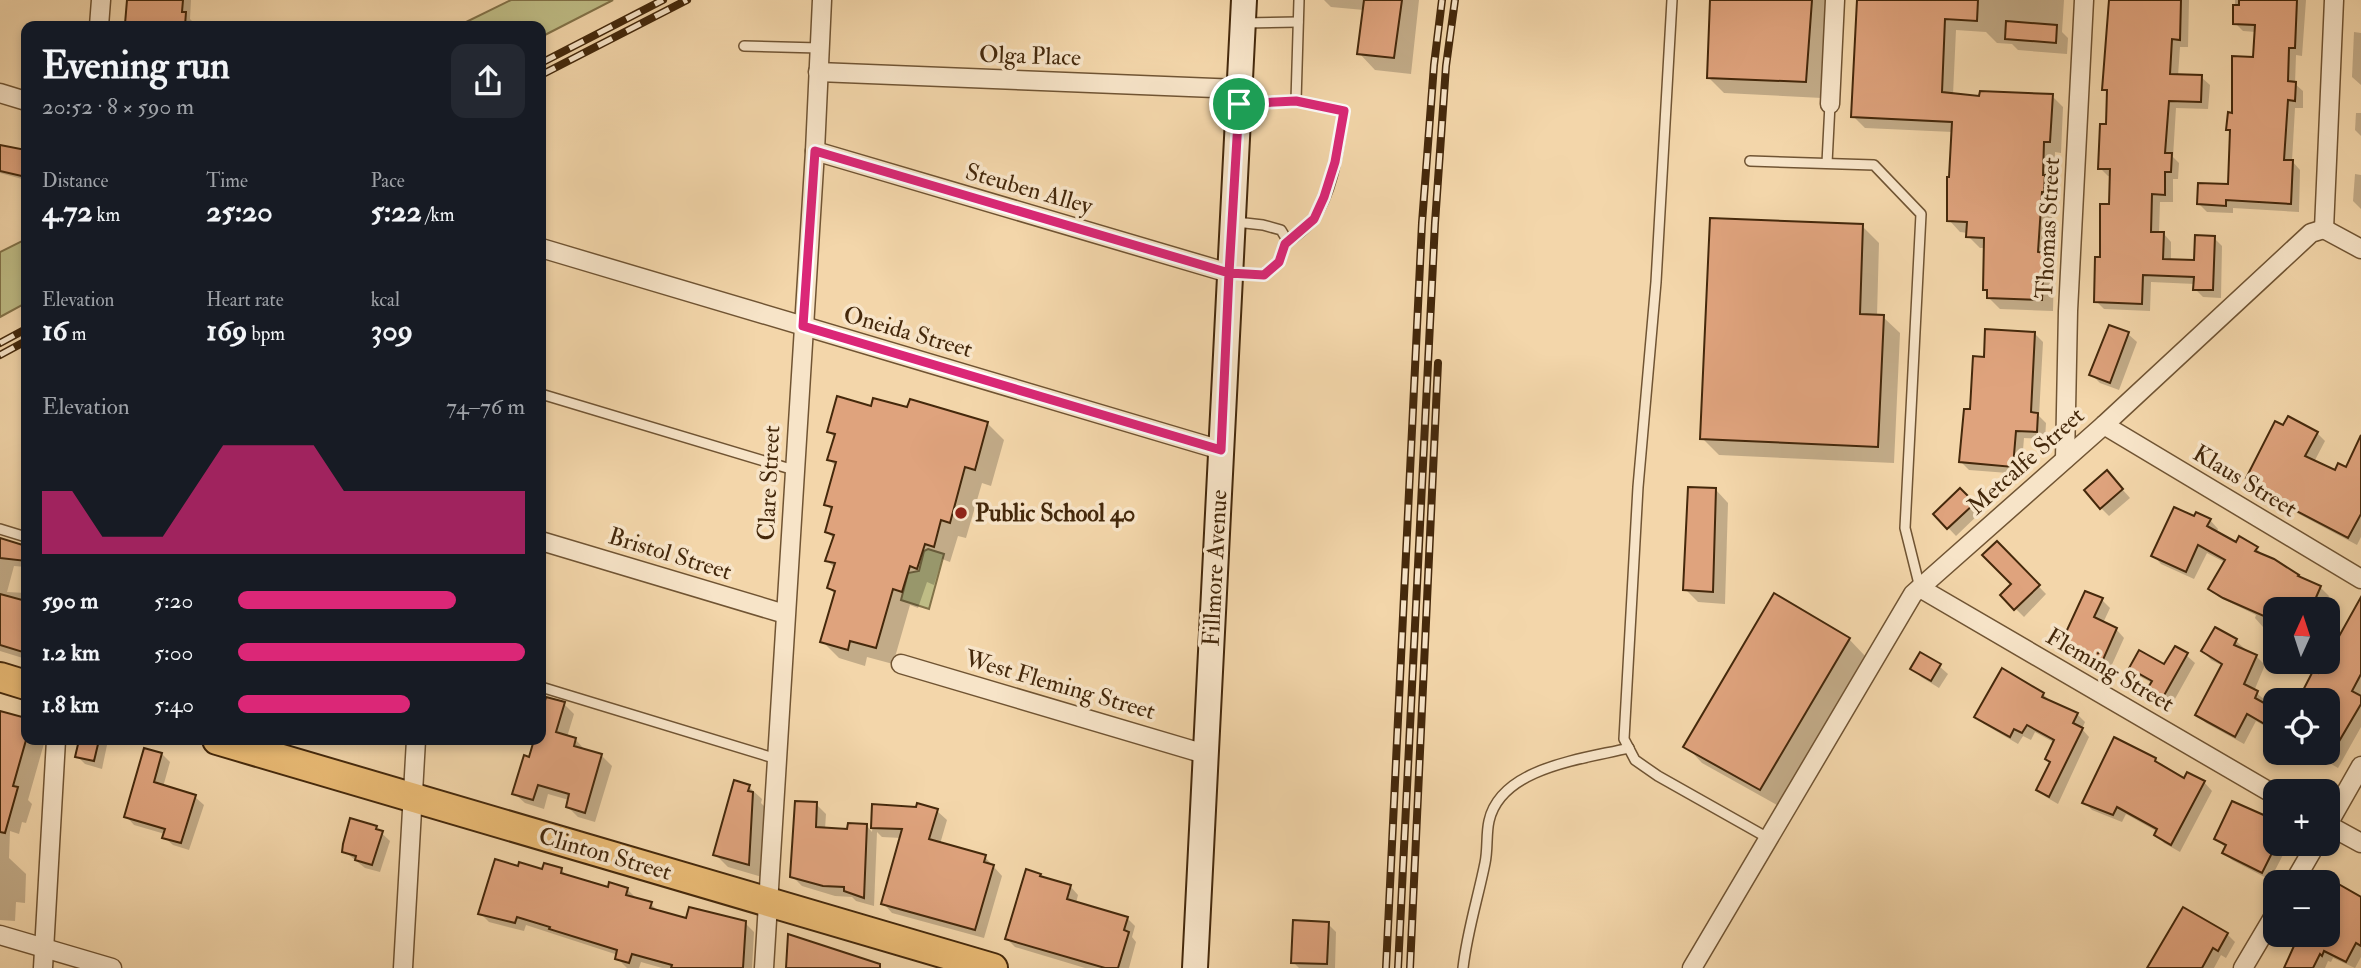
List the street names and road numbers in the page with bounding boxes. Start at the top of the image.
street label: Olga Place [978,39,1082,73]
street label: Steuben Alley [962,156,1097,222]
street label: Thomas Street [2029,156,2067,300]
street label: Oneida Street [840,299,976,365]
street label: Metcalfe Street [1961,400,2091,522]
street label: Clare Street [751,424,788,541]
street label: Klaus Street [2187,438,2303,524]
street label: Fillmore Avenue [1195,489,1235,647]
street label: Bristol Street [605,521,736,588]
street label: Fleming Street [2040,621,2180,719]
street label: West Fleming Street [960,643,1159,727]
street label: Clinton Street [535,820,675,888]

